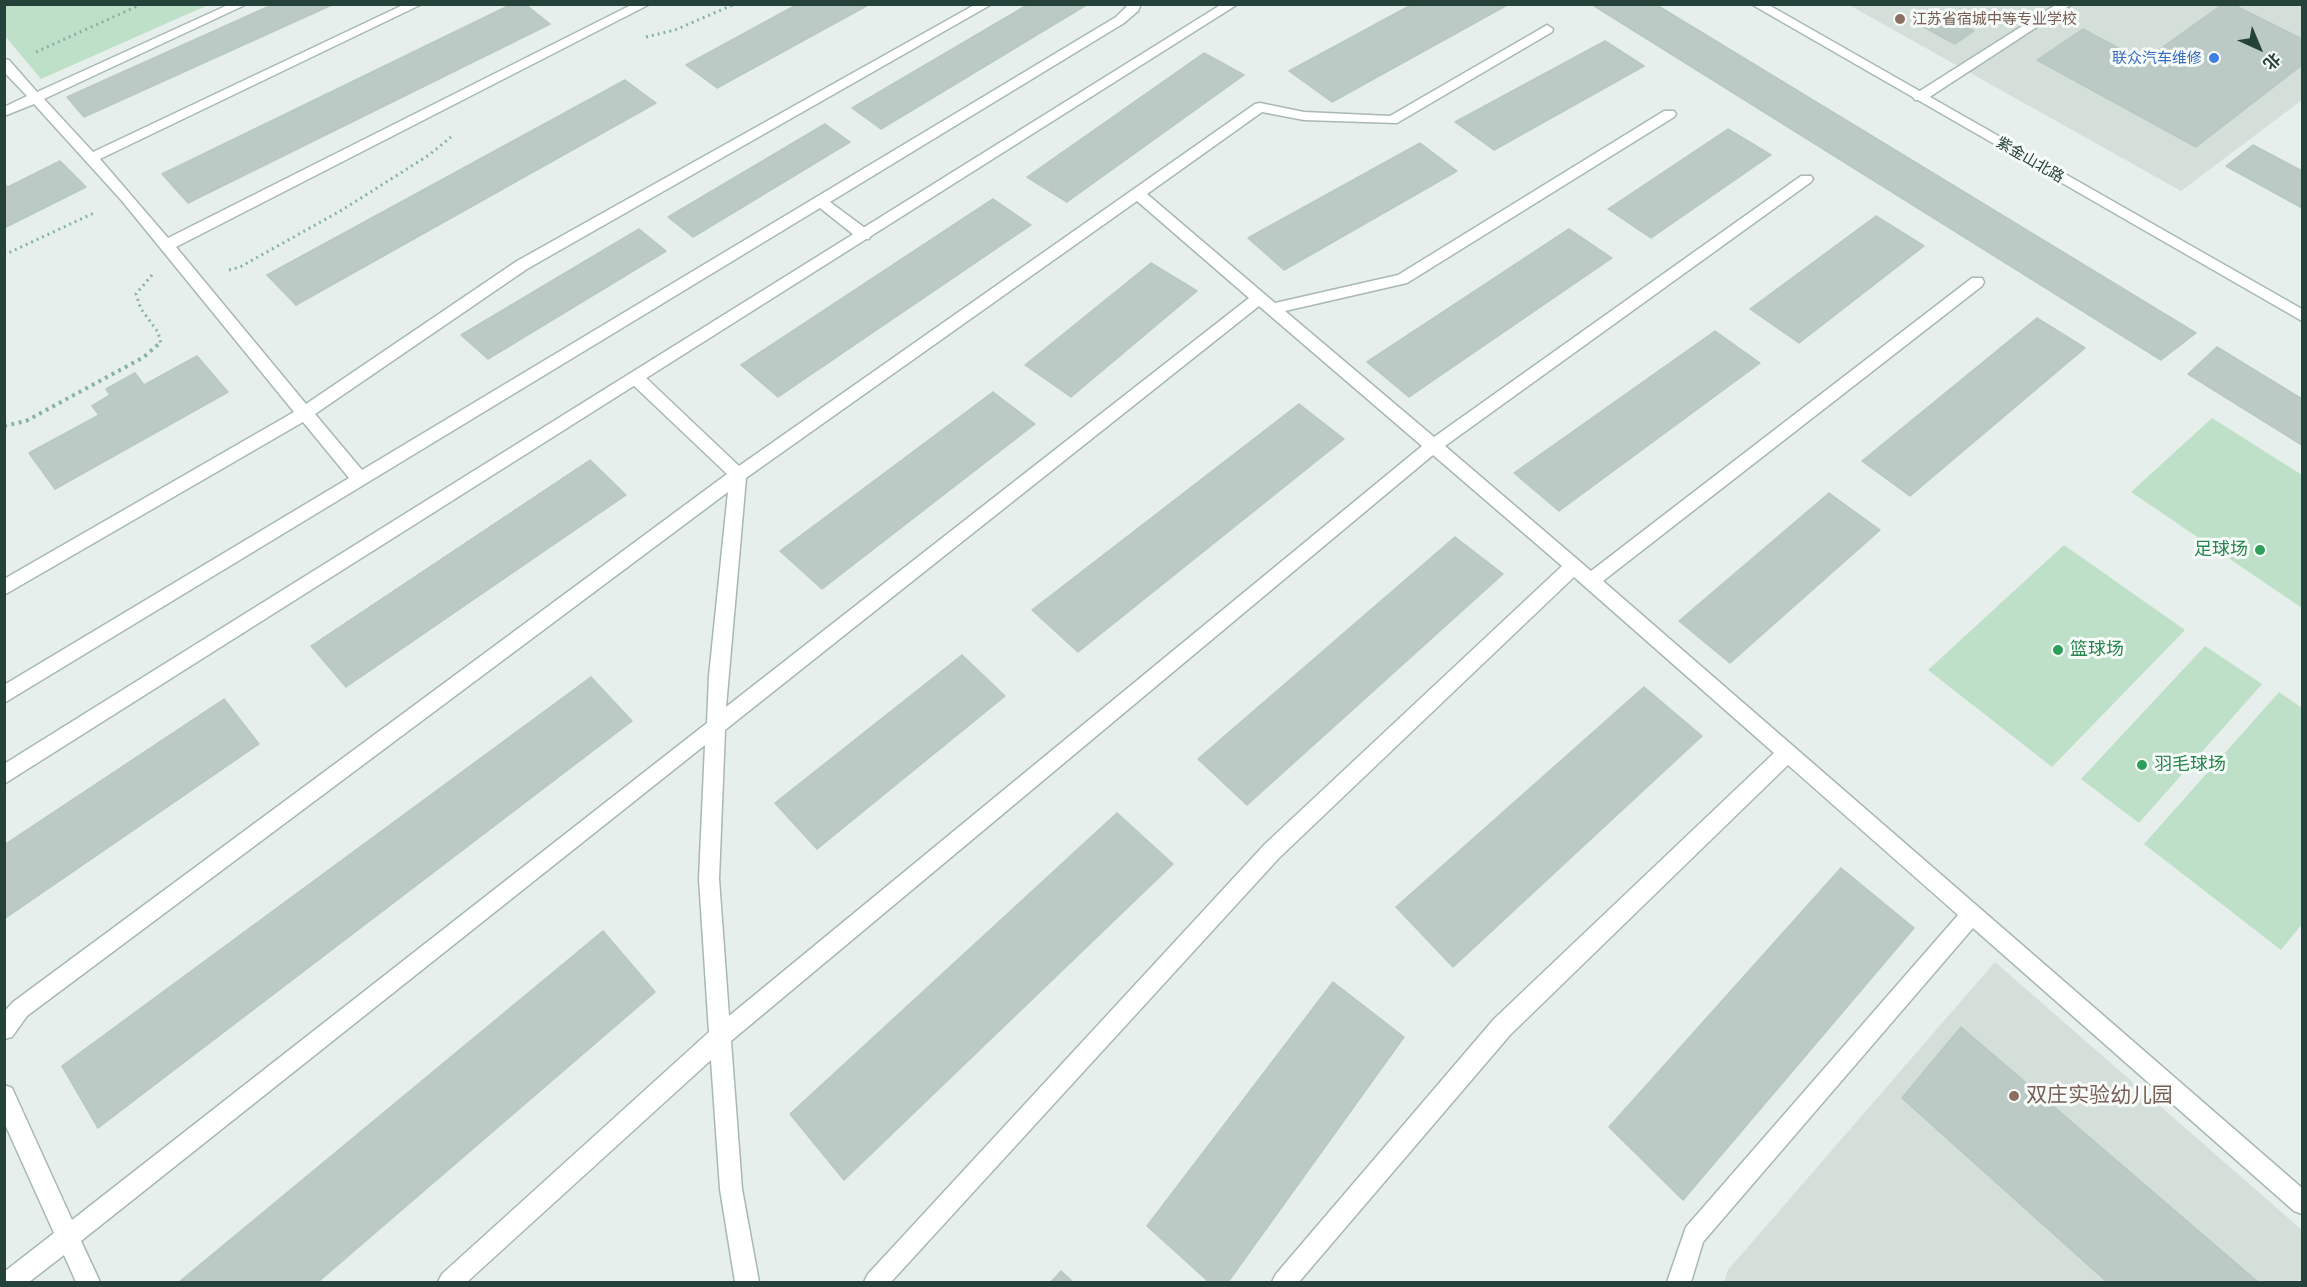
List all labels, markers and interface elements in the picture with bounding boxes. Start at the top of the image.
place label: 江苏省宿城中等专业学校 [1912,10,2077,28]
marker: 江苏省宿城中等专业学校 [1893,12,1907,26]
north arrow [2229,18,2289,78]
place label: 联众汽车维修 [2112,49,2202,67]
text: 北 [2259,49,2284,74]
marker: 联众汽车维修 [2207,51,2221,65]
street label: 紫金山北路 [1993,133,2067,187]
place label: 足球场 [2194,539,2248,561]
marker: 足球场 [2253,543,2267,557]
place label: 篮球场 [2070,639,2124,661]
marker: 篮球场 [2051,643,2065,657]
place label: 羽毛球场 [2154,754,2226,776]
marker: 羽毛球场 [2135,758,2149,772]
place label: 双庄实验幼儿园 [2026,1083,2173,1109]
marker: 双庄实验幼儿园 [2007,1089,2021,1103]

